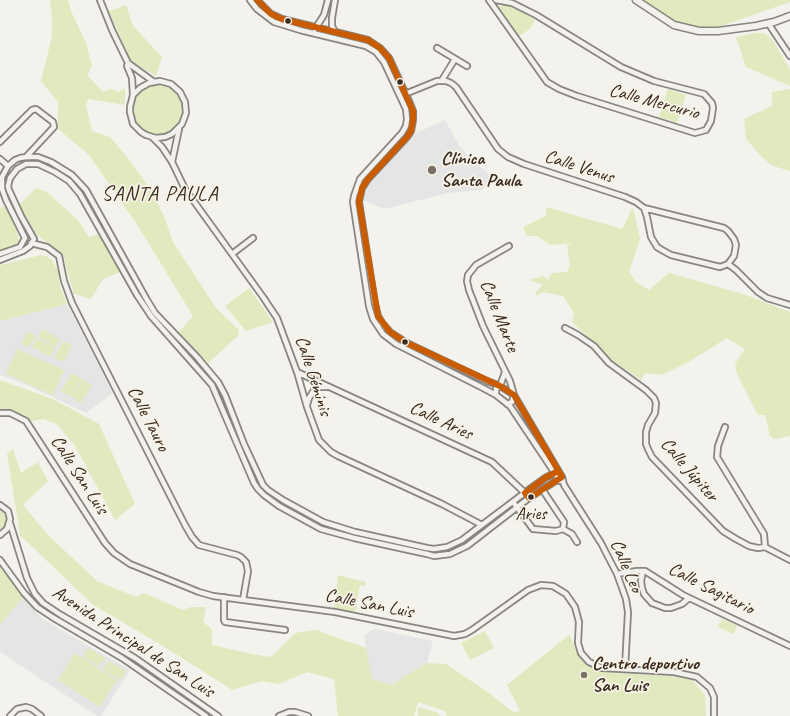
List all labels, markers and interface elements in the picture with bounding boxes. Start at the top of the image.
unlabelled marker [283,16,293,26]
unlabelled marker [395,77,405,87]
street label: Calle Mercurio [607,79,701,125]
street label: Calle Venus [542,145,616,189]
place label: Clínica Santa Paula [441,148,521,192]
marker: Clínica Santa Paula [426,164,438,176]
district label: SANTA PAULA [102,181,218,207]
street label: Calle Marte [474,277,524,355]
street label: Calle Géminis [289,333,337,419]
unlabelled marker [400,337,410,347]
street label: Calle Tauro [122,382,174,456]
street label: Calle Aries [406,397,476,445]
street label: Calle San Luis [45,431,113,519]
street label: Calle Júpiter [655,433,723,507]
marker: Aries [526,492,536,502]
place label: Aries [516,503,546,525]
street label: Calle Leo [605,536,647,596]
street label: Calle Sagitario [664,558,758,620]
street label: Avenida Principal de San Luis [48,581,218,703]
street label: Calle San Luis [323,584,415,624]
place label: Centro deportivo San Luis [592,653,699,697]
marker: Centro deportivo San Luis [579,670,589,680]

